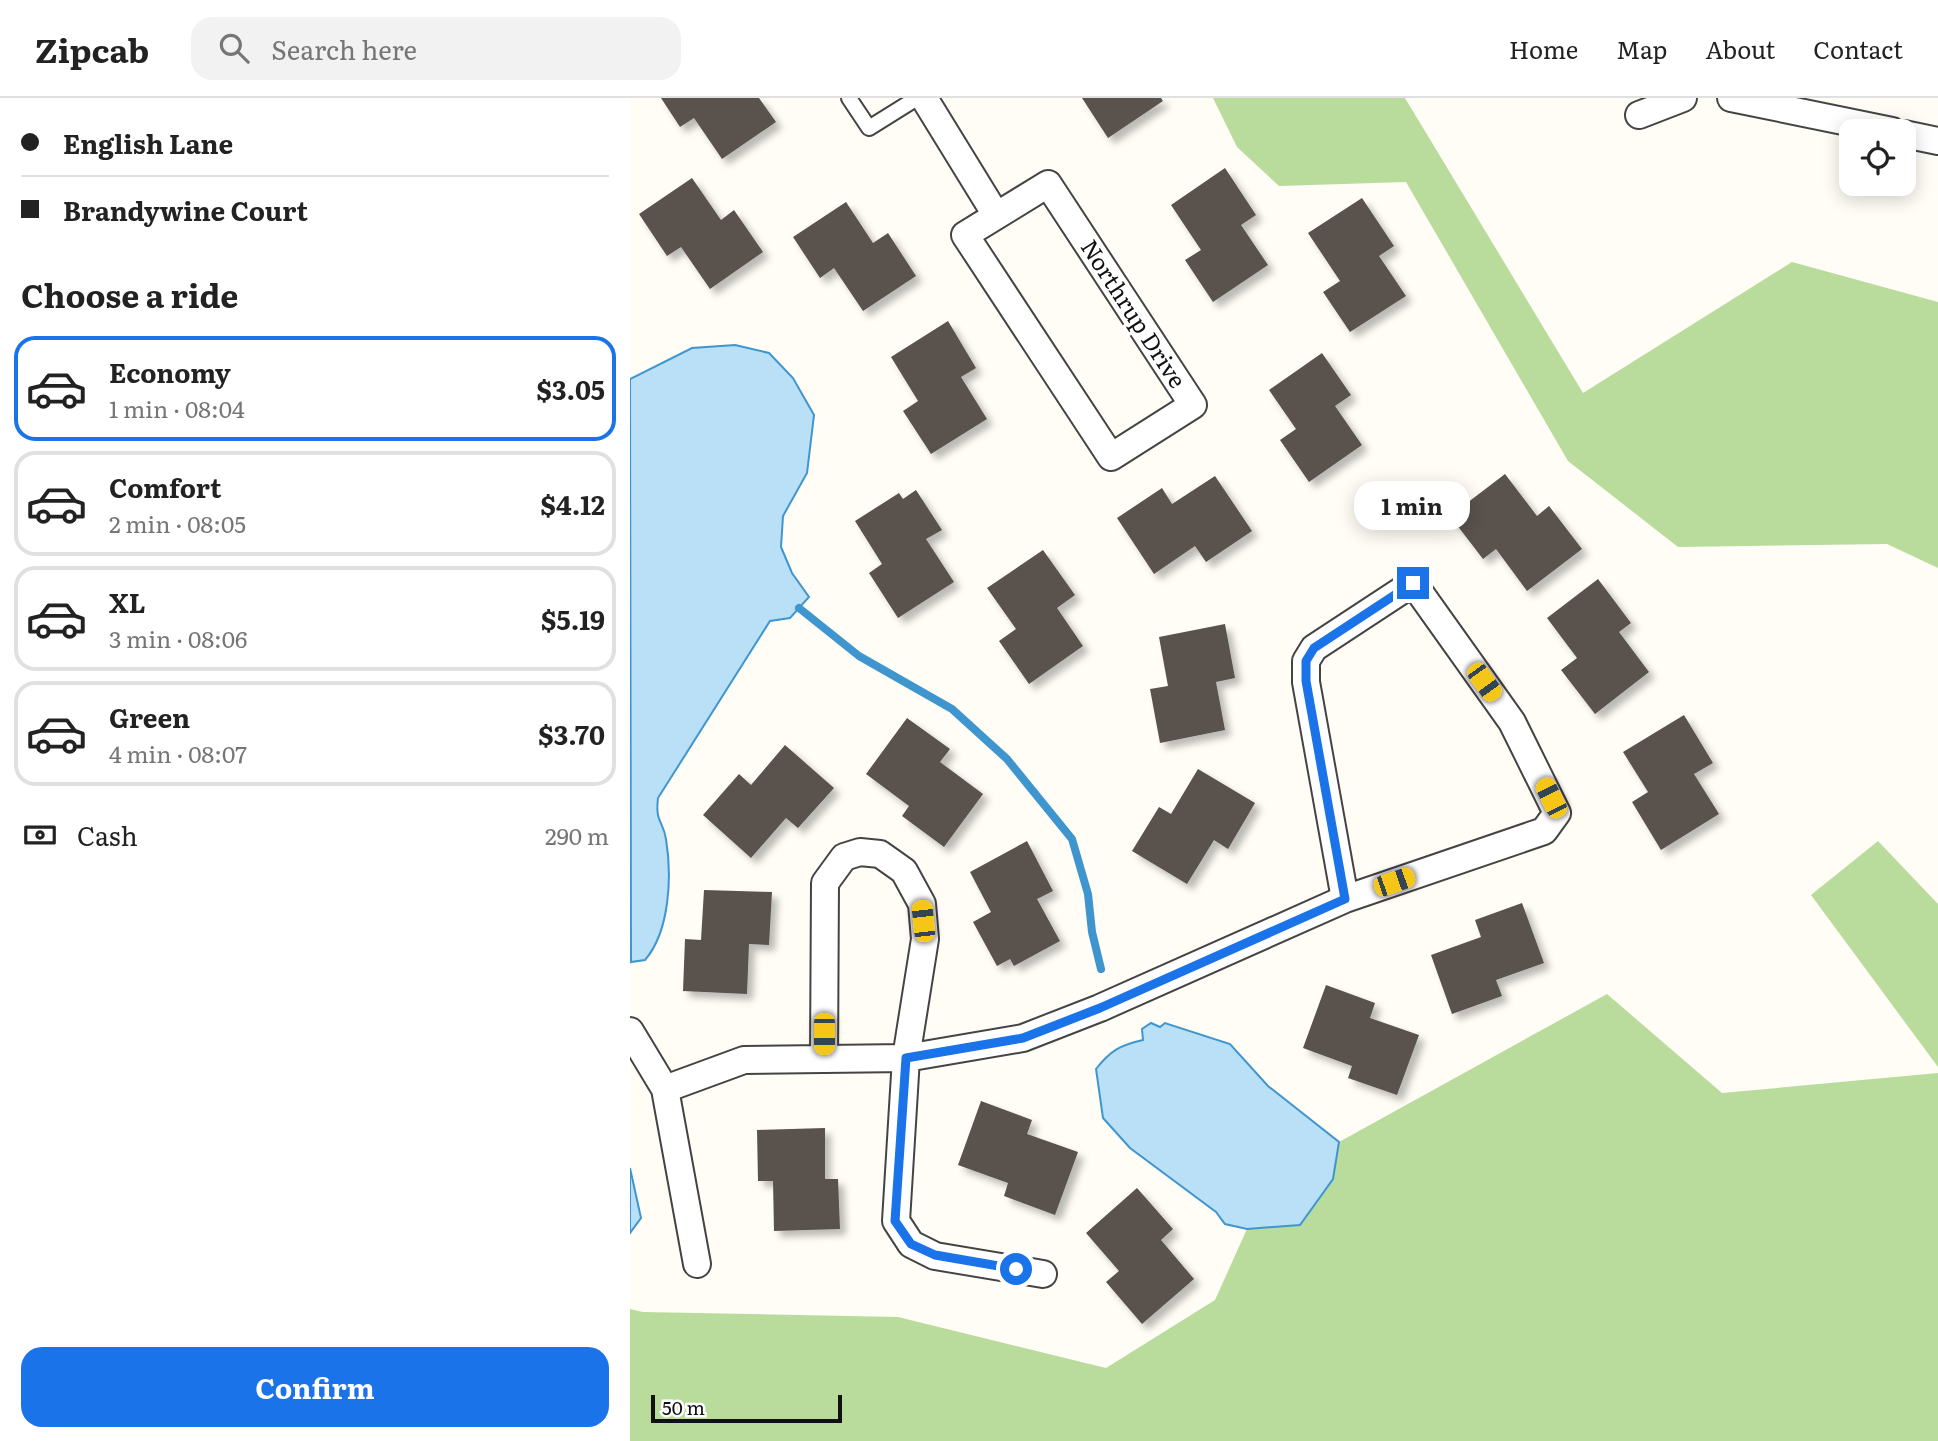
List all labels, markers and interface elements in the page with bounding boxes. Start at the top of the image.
search box [191,17,681,80]
text: Zipcab [35,24,149,73]
icon: search [215,29,253,67]
text: Search here [271,29,417,68]
text: Home [1509,31,1578,66]
text: Map [1616,31,1667,66]
text: About [1705,31,1775,66]
text: Contact [1813,31,1903,66]
map controls [1839,119,1916,196]
button: locate [1839,119,1916,196]
text: English Lane [63,123,233,162]
text: Brandywine Court [63,190,308,229]
street label: Northrup Drive [1074,232,1196,394]
text: Choose a ride [21,270,238,318]
text: Economy [109,352,231,391]
icon: car [25,357,88,420]
text: $3.05 [536,369,605,408]
text: 1 min · 08:04 [109,391,245,425]
text: Comfort [109,467,221,506]
icon: car [25,472,88,535]
callout: 1 min [1355,482,1471,531]
text: $4.12 [541,484,605,523]
text: 1 min [1381,488,1443,522]
text: 2 min · 08:05 [109,506,246,540]
route end [1397,567,1429,599]
text: XL [109,582,146,621]
icon: car [25,587,88,650]
text: $5.19 [541,599,605,638]
text: 3 min · 08:06 [109,621,247,655]
car [1464,659,1505,705]
text: Green [109,697,190,736]
icon: car [25,702,88,765]
text: $3.70 [538,714,605,753]
text: 4 min · 08:07 [109,736,247,770]
car [1533,775,1570,821]
text: Cash [77,815,138,854]
icon: cash [21,816,59,854]
text: 290 m [545,818,609,852]
car [1371,865,1418,899]
car [911,899,936,943]
car [814,1013,835,1055]
route start [1000,1253,1032,1285]
button: Confirm [21,1347,609,1427]
scale bar [651,1392,842,1424]
text: 50 m [662,1393,705,1421]

